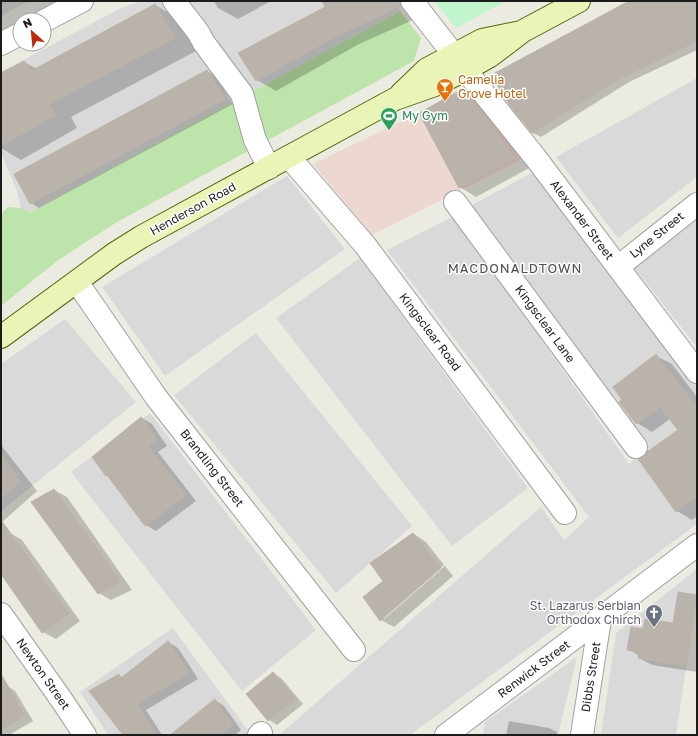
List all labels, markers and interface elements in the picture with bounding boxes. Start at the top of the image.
north arrow [12,12,52,52]
text: N [21,15,34,30]
place label: Camelia Grove Hotel [458,72,527,101]
bar icon: Camelia Grove Hotel [435,77,455,102]
sports icon: My Gym [379,106,399,131]
place label: My Gym [402,108,448,123]
street label: Alexander Street [547,177,618,263]
street label: Henderson Road [147,179,238,238]
street label: Lyne Street [627,208,687,261]
district label: MACDONALDTOWN [448,260,582,276]
street label: Kingsclear Lane [512,282,579,366]
street label: Kingsclear Road [396,290,465,374]
street label: Brandling Street [177,426,248,510]
place label: St. Lazarus Serbian Orthodox Chirch [530,598,641,627]
church icon: St. Lazarus Serbian Orthodox Chirch [644,603,664,628]
street label: Newton Street [13,635,74,713]
street label: Renwick Street [494,636,573,701]
street label: Dibbs Street [578,640,604,713]

